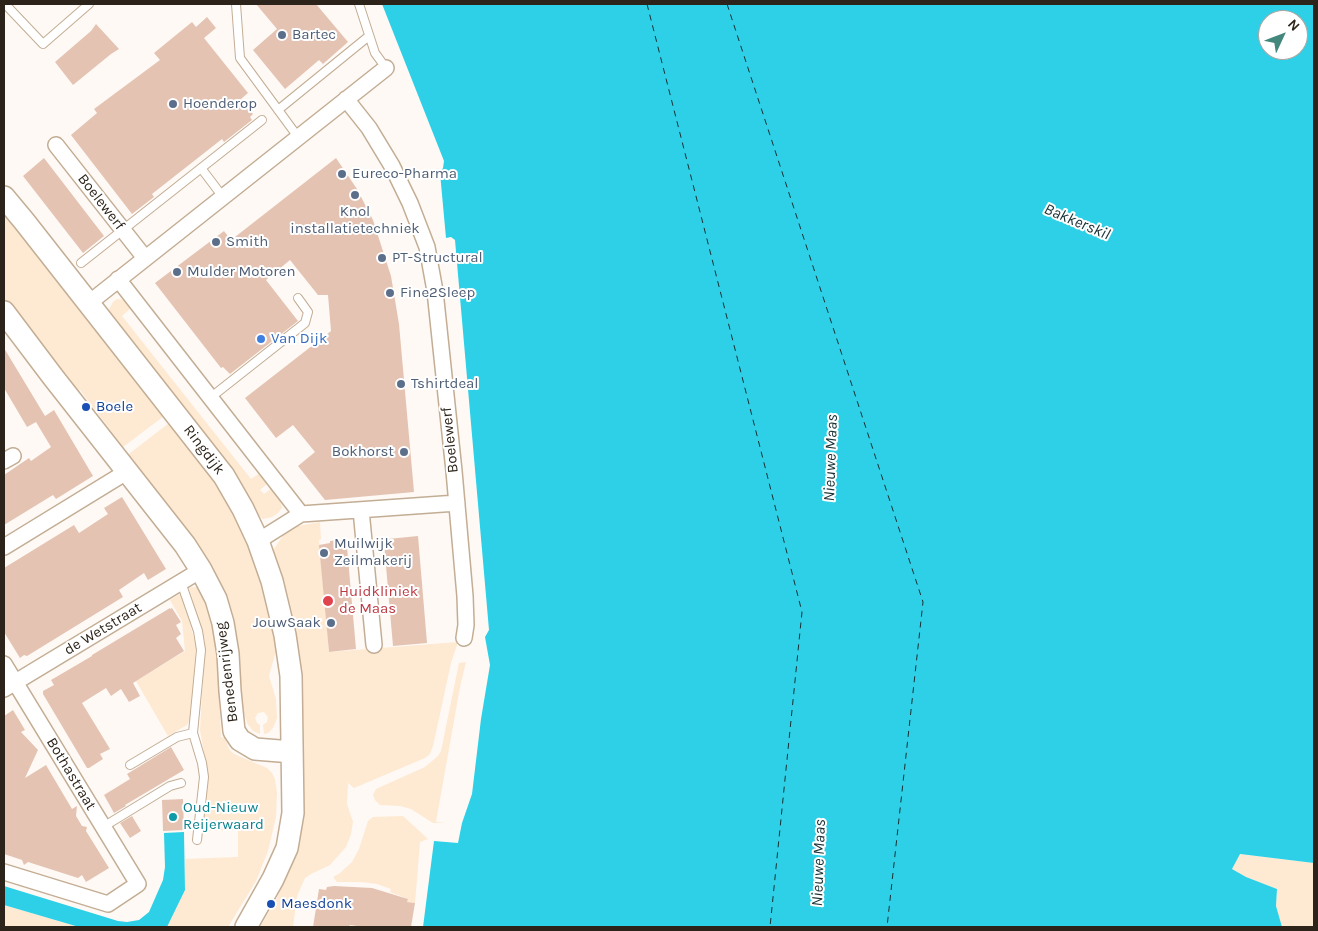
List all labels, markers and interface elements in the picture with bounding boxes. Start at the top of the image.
north arrow [1258,10,1308,60]
text: N [1284,16,1303,35]
place label: Bartec [292,26,336,44]
marker: Bartec [276,29,288,41]
place label: Hoenderop [183,95,257,113]
marker: Hoenderop [167,98,179,110]
place label: Eureco-Pharma [352,165,457,183]
marker: Eureco-Pharma [336,168,348,180]
street label: Boelewerf [74,170,128,234]
marker: Knol installatietechniek [349,189,361,201]
water label: Bakkerskil [1041,199,1113,245]
place label: Knol installatietechniek [290,203,420,238]
place label: Smith [226,233,268,251]
marker: Smith [210,236,222,248]
place label: PT-Structural [392,249,483,267]
marker: PT-Structural [376,252,388,264]
place label: Mulder Motoren [187,263,295,281]
marker: Mulder Motoren [171,266,183,278]
place label: Fine2Sleep [400,284,475,302]
marker: Fine2Sleep [384,287,396,299]
place label: Van Dijk [271,330,327,348]
marker: Van Dijk [255,333,267,345]
place label: Tshirtdeal [411,375,479,393]
marker: Tshirtdeal [395,378,407,390]
place label: Boele [96,398,133,416]
marker: Boele [80,401,92,413]
street label: Boelewerf [438,406,462,474]
water label: Nieuwe Maas [820,414,842,502]
street label: Ringdijk [179,422,229,478]
place label: Bokhorst [332,443,394,461]
marker: Bokhorst [398,446,410,458]
place label: Muilwijk Zeilmakerij [334,535,412,570]
marker: Muilwijk Zeilmakerij [318,547,330,559]
place label: Huidkliniek de Maas [339,583,418,618]
marker: Huidkliniek de Maas [321,594,335,608]
street label: de Wetstraat [61,599,145,659]
place label: JouwSaak [253,614,321,632]
marker: JouwSaak [325,617,337,629]
street label: Benedenrijweg [212,621,242,723]
street label: Bothastraat [42,734,100,814]
place label: Oud-Nieuw Reijerwaard [183,799,264,834]
marker: Oud-Nieuw Reijerwaard [167,811,179,823]
water label: Nieuwe Maas [808,819,830,907]
place label: Maesdonk [281,895,352,913]
marker: Maesdonk [265,898,277,910]

